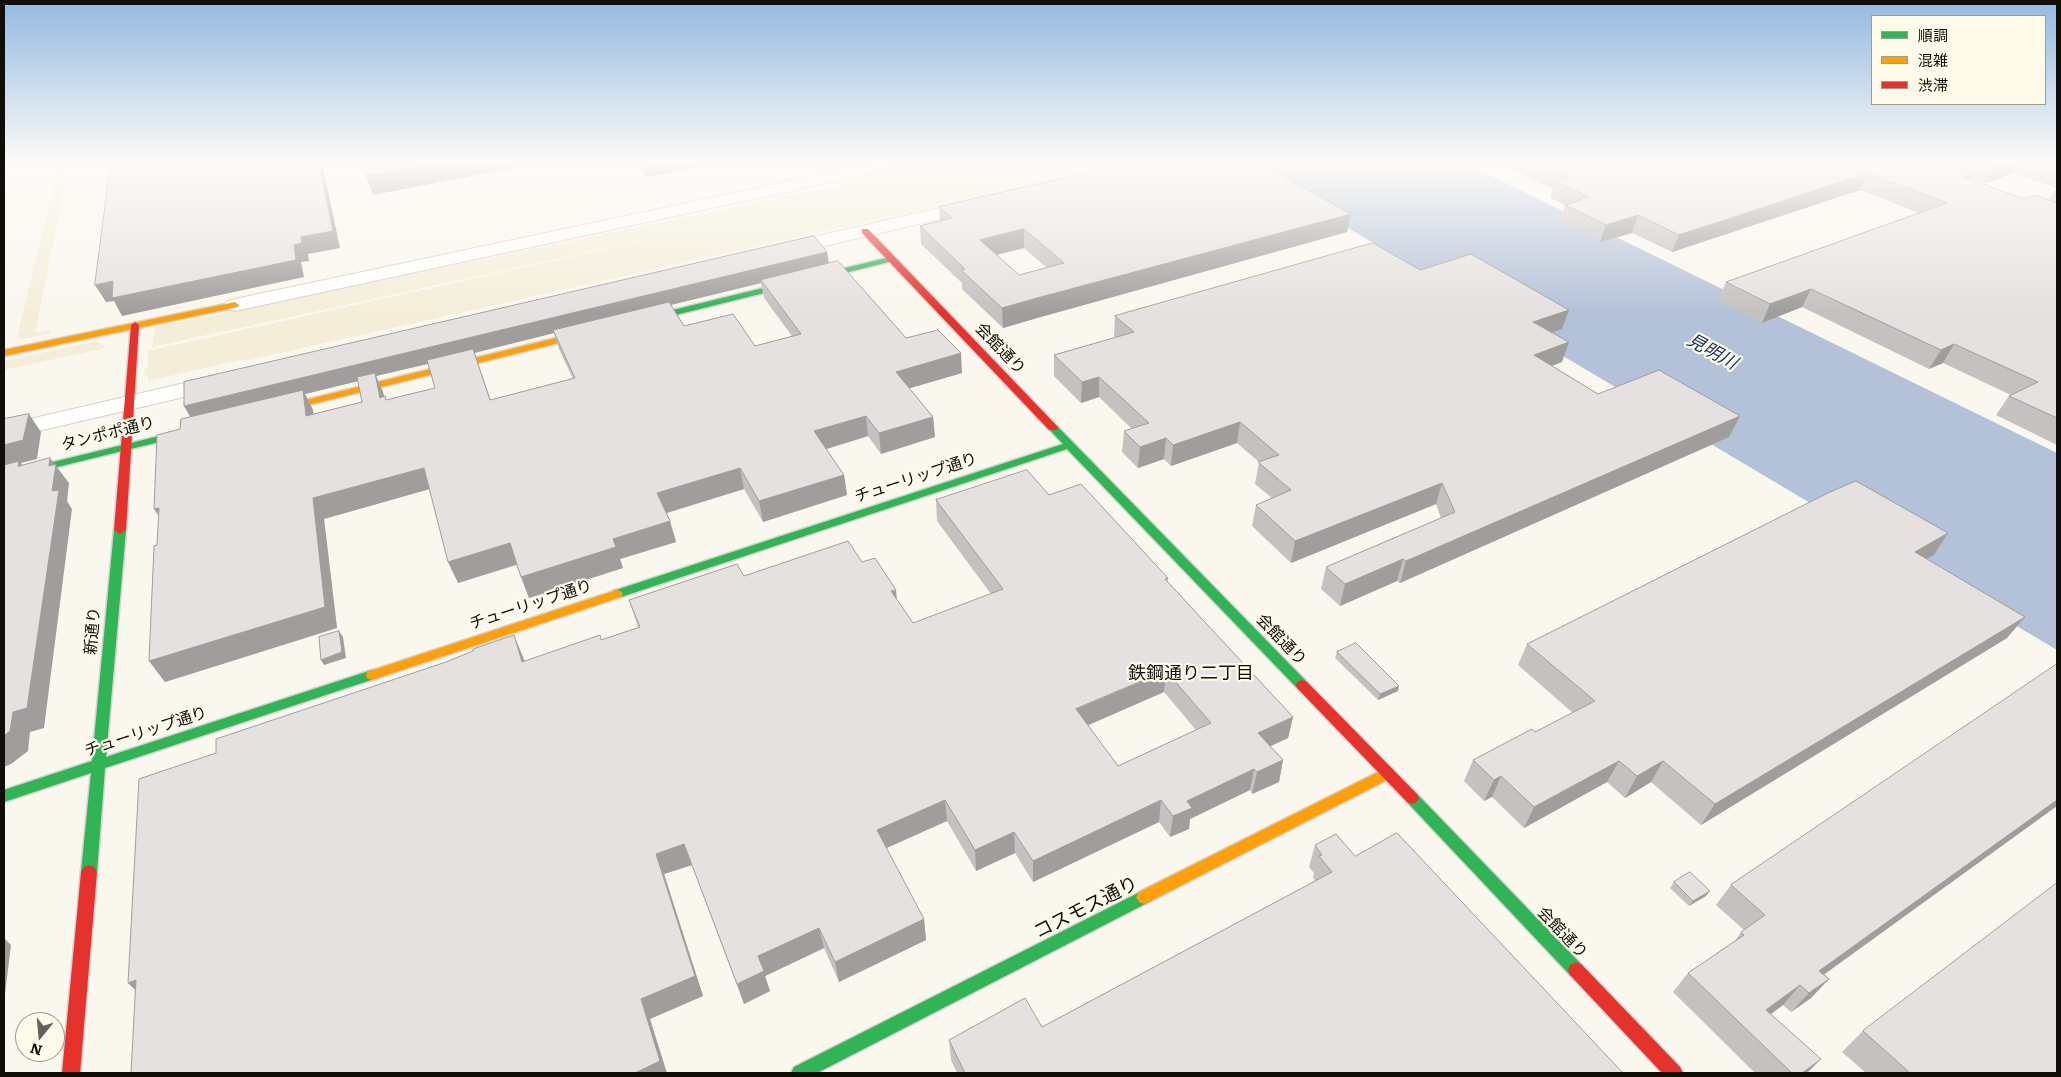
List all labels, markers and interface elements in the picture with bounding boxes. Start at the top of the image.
legend [1871,15,2046,105]
text: 順調 [1918,23,1948,46]
text: 混雑 [1918,48,1948,71]
text: 渋滞 [1918,73,1948,96]
street label: 会館通り [971,319,1029,379]
water label: 見明川 [1683,329,1741,375]
street label: タンポポ通り [59,413,157,455]
street label: チューリップ通り [852,449,980,507]
street label: チューリップ通り [467,576,595,634]
street label: 新通り [81,606,105,656]
street label: 会館通り [1252,610,1310,670]
district label: 鉄鋼通り二丁目 [1128,663,1254,685]
street label: チューリップ通り [82,703,210,761]
street label: コスモス通り [1030,872,1142,944]
street label: 会館通り [1533,903,1591,963]
north arrow [15,1012,65,1062]
text: N [27,1039,44,1062]

